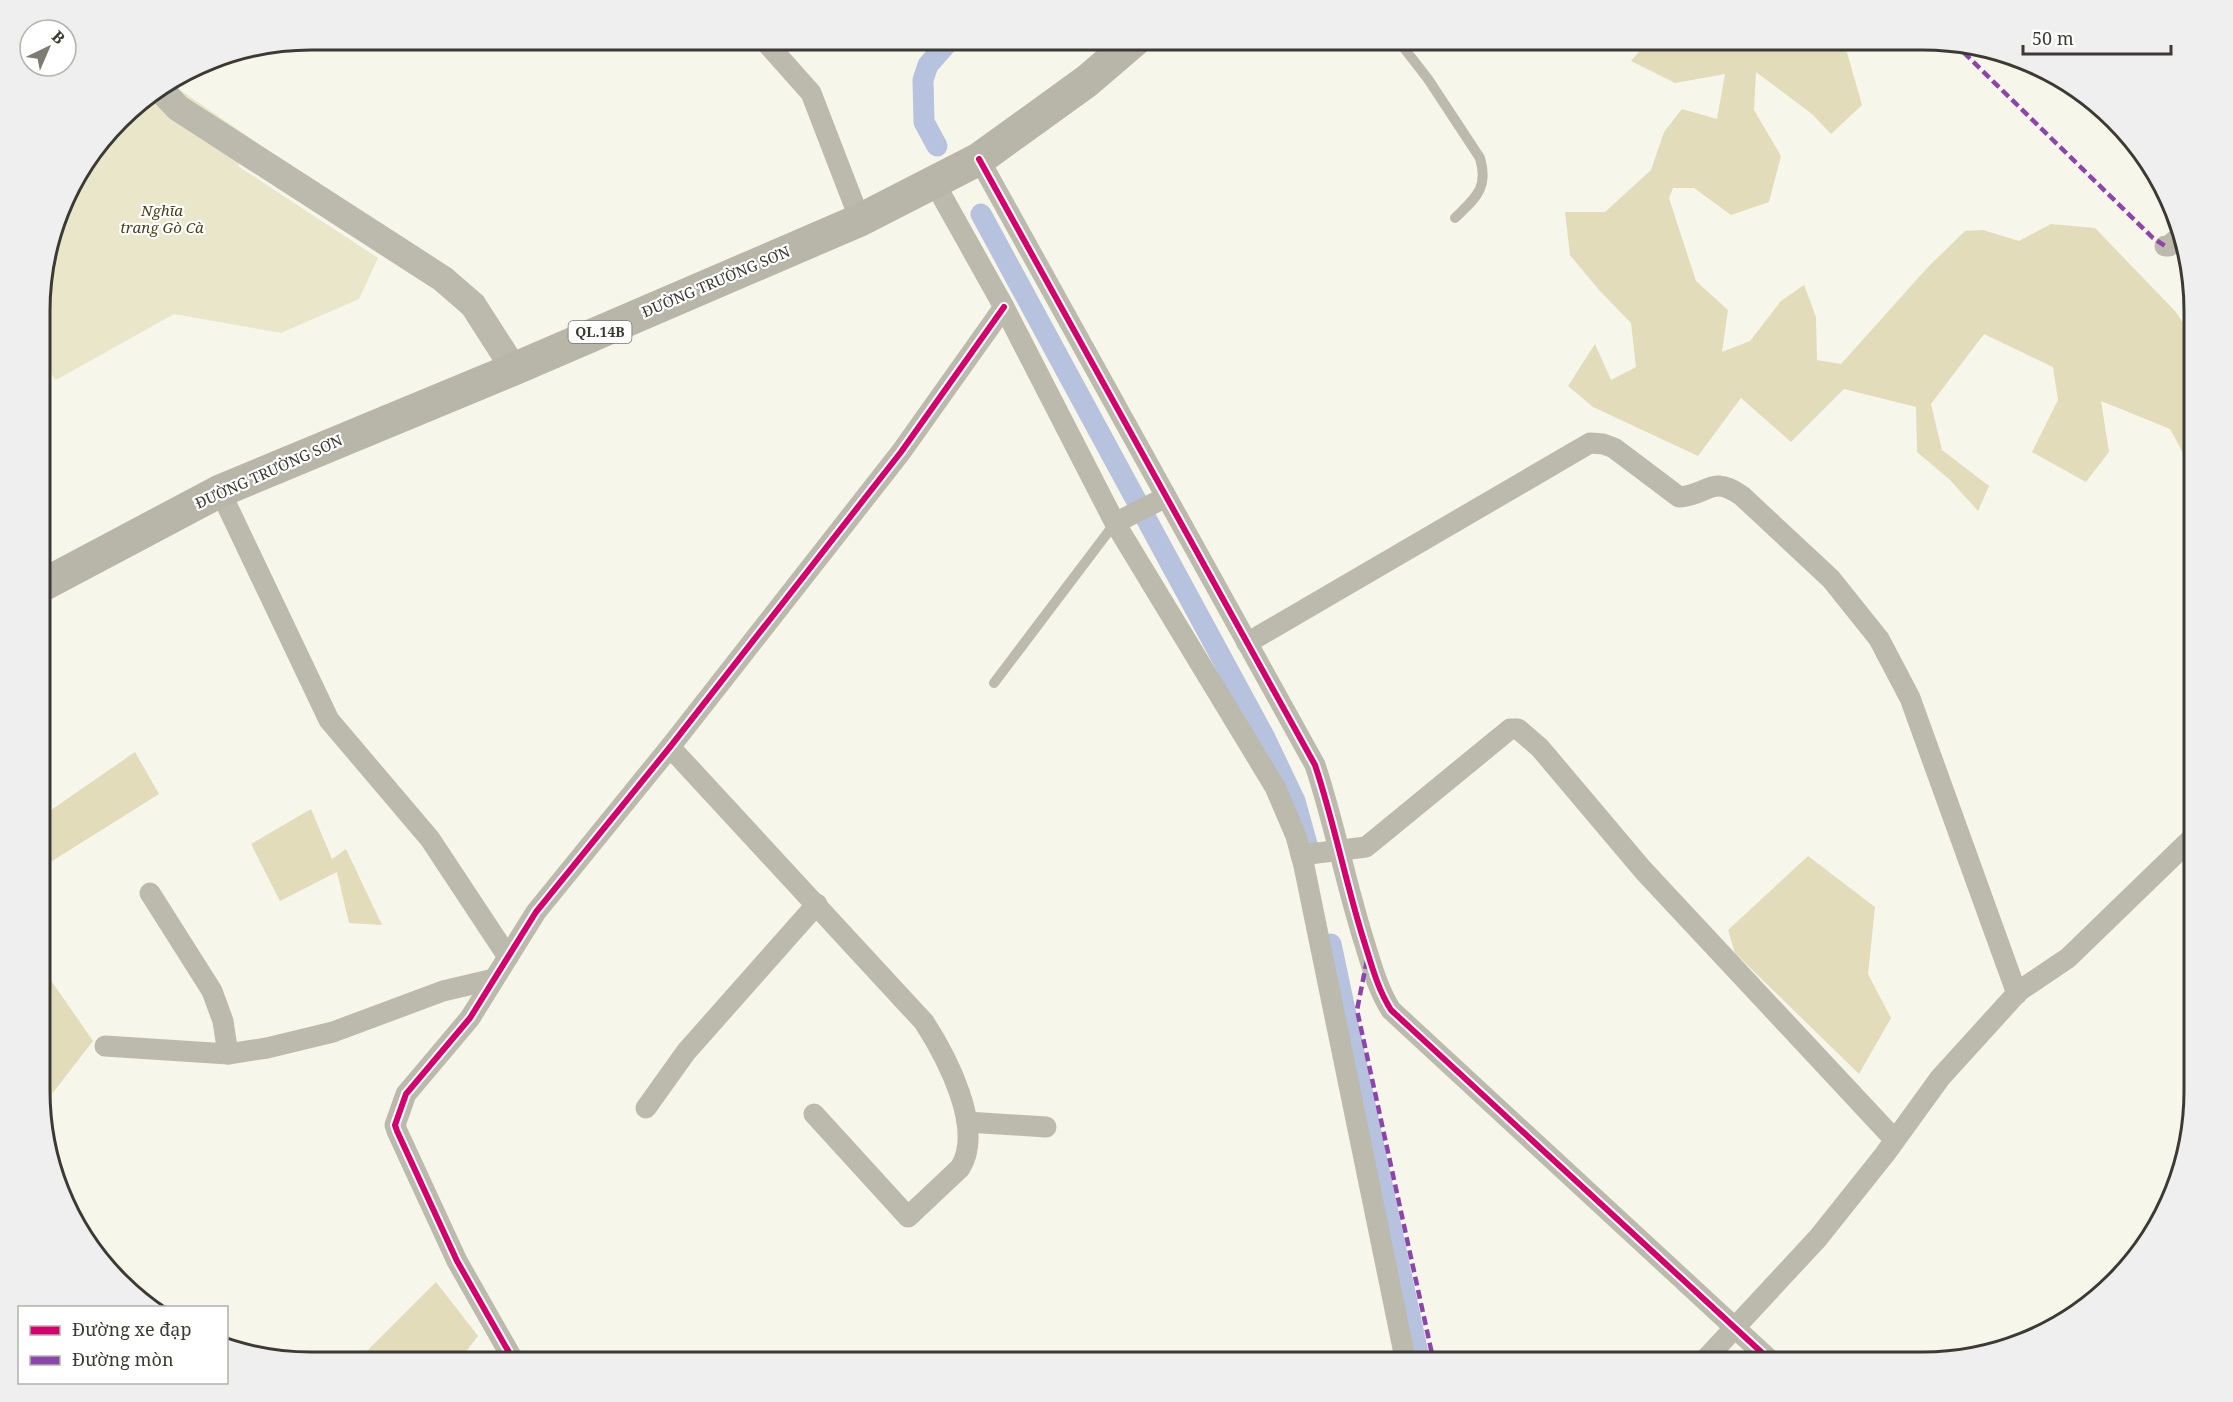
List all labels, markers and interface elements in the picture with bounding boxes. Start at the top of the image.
north arrow [18,18,78,78]
scale bar [2023,18,2172,56]
text: B [47,26,70,49]
text: 50 m [2032,26,2074,50]
park label: Nghĩa trang Gò Cà [120,200,204,237]
street label: ĐƯỜNG TRƯỜNG SƠN [638,241,793,321]
road number: QL.14B [568,321,632,343]
street label: ĐƯỜNG TRƯỜNG SƠN [192,429,346,513]
legend [18,1306,228,1384]
text: Đường xe đạp [72,1317,191,1341]
text: Đường mòn [72,1347,174,1371]

